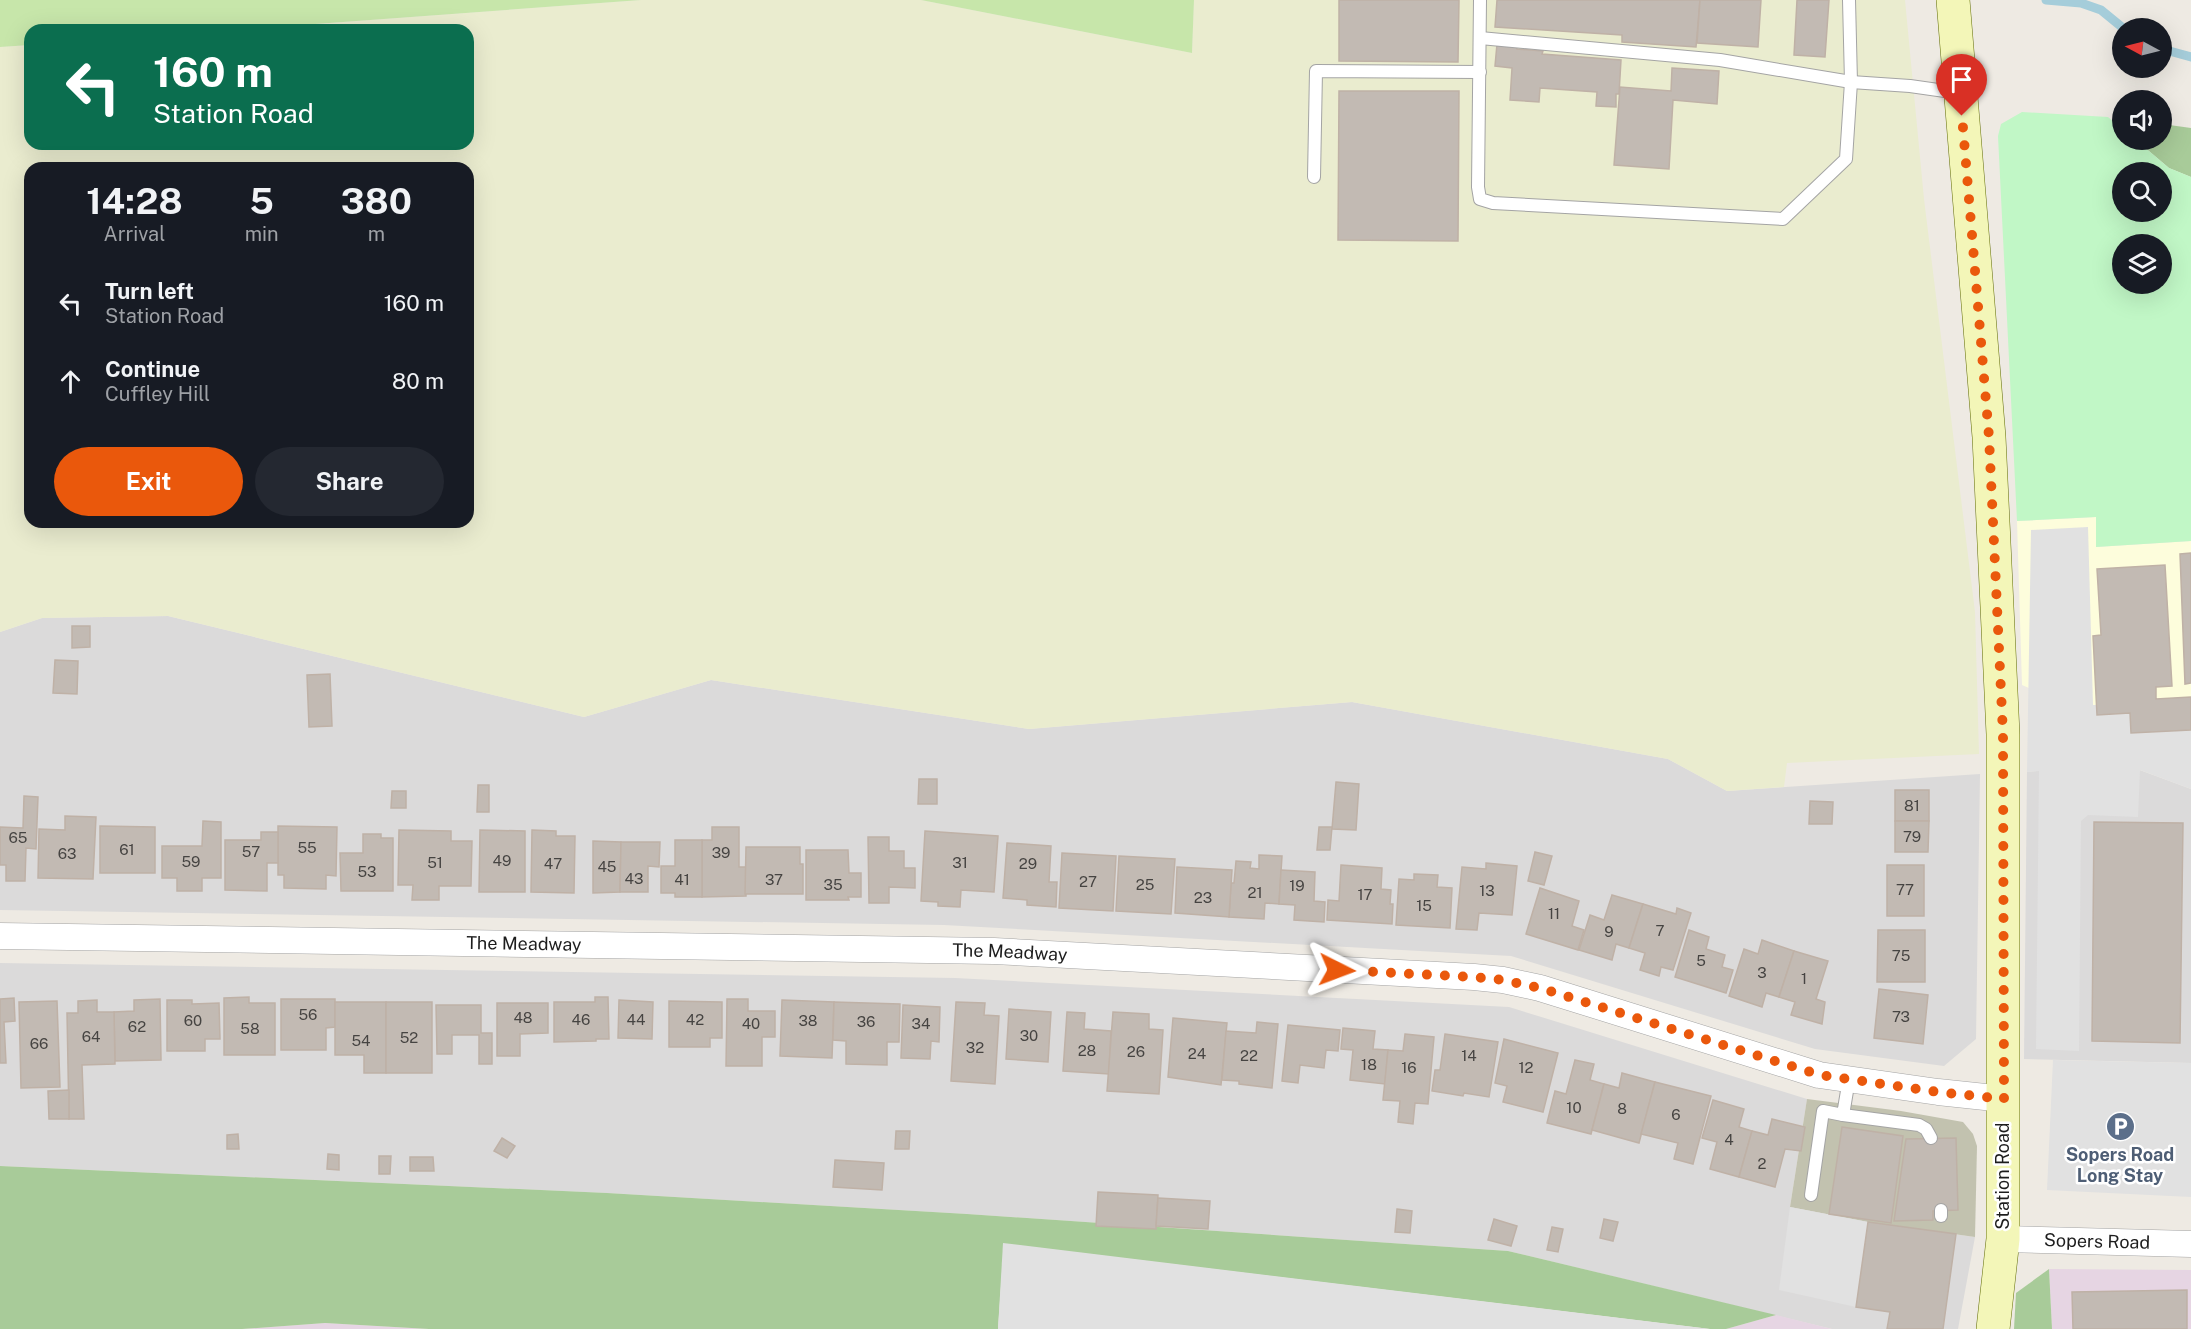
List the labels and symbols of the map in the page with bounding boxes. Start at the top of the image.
north arrow [2112,18,2172,78]
pin [1936,54,1987,116]
house number: 81 [1904,797,1920,814]
house number: 79 [1903,828,1921,845]
house number: 65 [9,829,27,846]
house number: 55 [297,839,317,856]
house number: 61 [119,841,135,858]
house number: 57 [242,843,260,860]
house number: 39 [712,844,730,861]
house number: 63 [58,845,76,862]
house number: 49 [493,852,511,869]
house number: 59 [182,853,200,870]
house number: 51 [427,854,443,871]
house number: 31 [952,854,968,871]
house number: 47 [544,855,562,872]
house number: 29 [1019,855,1037,872]
house number: 45 [598,858,616,875]
house number: 53 [357,863,377,880]
house number: 43 [625,870,643,887]
house number: 41 [674,871,690,888]
house number: 37 [765,871,783,888]
house number: 27 [1079,873,1097,890]
house number: 35 [823,876,843,893]
house number: 25 [1136,876,1154,893]
house number: 19 [1289,877,1305,894]
house number: 77 [1896,881,1914,898]
house number: 13 [1479,882,1495,899]
house number: 21 [1247,884,1263,901]
house number: 17 [1357,886,1373,903]
house number: 23 [1194,889,1212,906]
house number: 15 [1416,897,1432,914]
house number: 11 [1548,905,1560,922]
house number: 7 [1655,922,1665,939]
house number: 9 [1604,923,1614,940]
street label: The Meadway [466,932,582,955]
position arrow [1305,938,1369,1002]
street label: The Meadway [952,939,1068,965]
house number: 75 [1892,947,1910,964]
house number: 5 [1696,952,1706,969]
house number: 3 [1757,964,1767,981]
house number: 1 [1801,970,1807,987]
house number: 56 [299,1006,317,1023]
house number: 73 [1892,1008,1910,1025]
house number: 48 [513,1009,533,1026]
house number: 46 [572,1011,590,1028]
house number: 44 [627,1011,645,1028]
house number: 42 [686,1011,704,1028]
house number: 60 [184,1012,202,1029]
house number: 38 [798,1012,818,1029]
house number: 36 [857,1013,875,1030]
house number: 40 [742,1015,760,1032]
house number: 34 [912,1015,930,1032]
house number: 62 [128,1018,146,1035]
house number: 58 [240,1020,260,1037]
house number: 30 [1020,1027,1038,1044]
house number: 64 [82,1028,100,1045]
house number: 52 [400,1029,418,1046]
house number: 54 [351,1032,371,1049]
house number: 66 [30,1035,48,1052]
house number: 32 [966,1039,984,1056]
house number: 28 [1078,1042,1096,1059]
house number: 26 [1127,1043,1145,1060]
house number: 24 [1188,1045,1206,1062]
house number: 22 [1240,1047,1258,1064]
house number: 14 [1461,1047,1477,1064]
house number: 18 [1361,1056,1377,1073]
house number: 16 [1401,1059,1417,1076]
house number: 12 [1518,1059,1534,1076]
house number: 10 [1566,1099,1582,1116]
house number: 8 [1617,1100,1627,1117]
house number: 6 [1671,1106,1681,1123]
parking icon: Sopers Road Long Stay [2104,1110,2136,1142]
street label: Station Road [1992,1122,2013,1230]
house number: 4 [1724,1131,1734,1148]
place label: Sopers Road Long Stay [2066,1144,2174,1186]
house number: 2 [1758,1155,1767,1172]
street label: Sopers Road [2044,1229,2150,1253]

